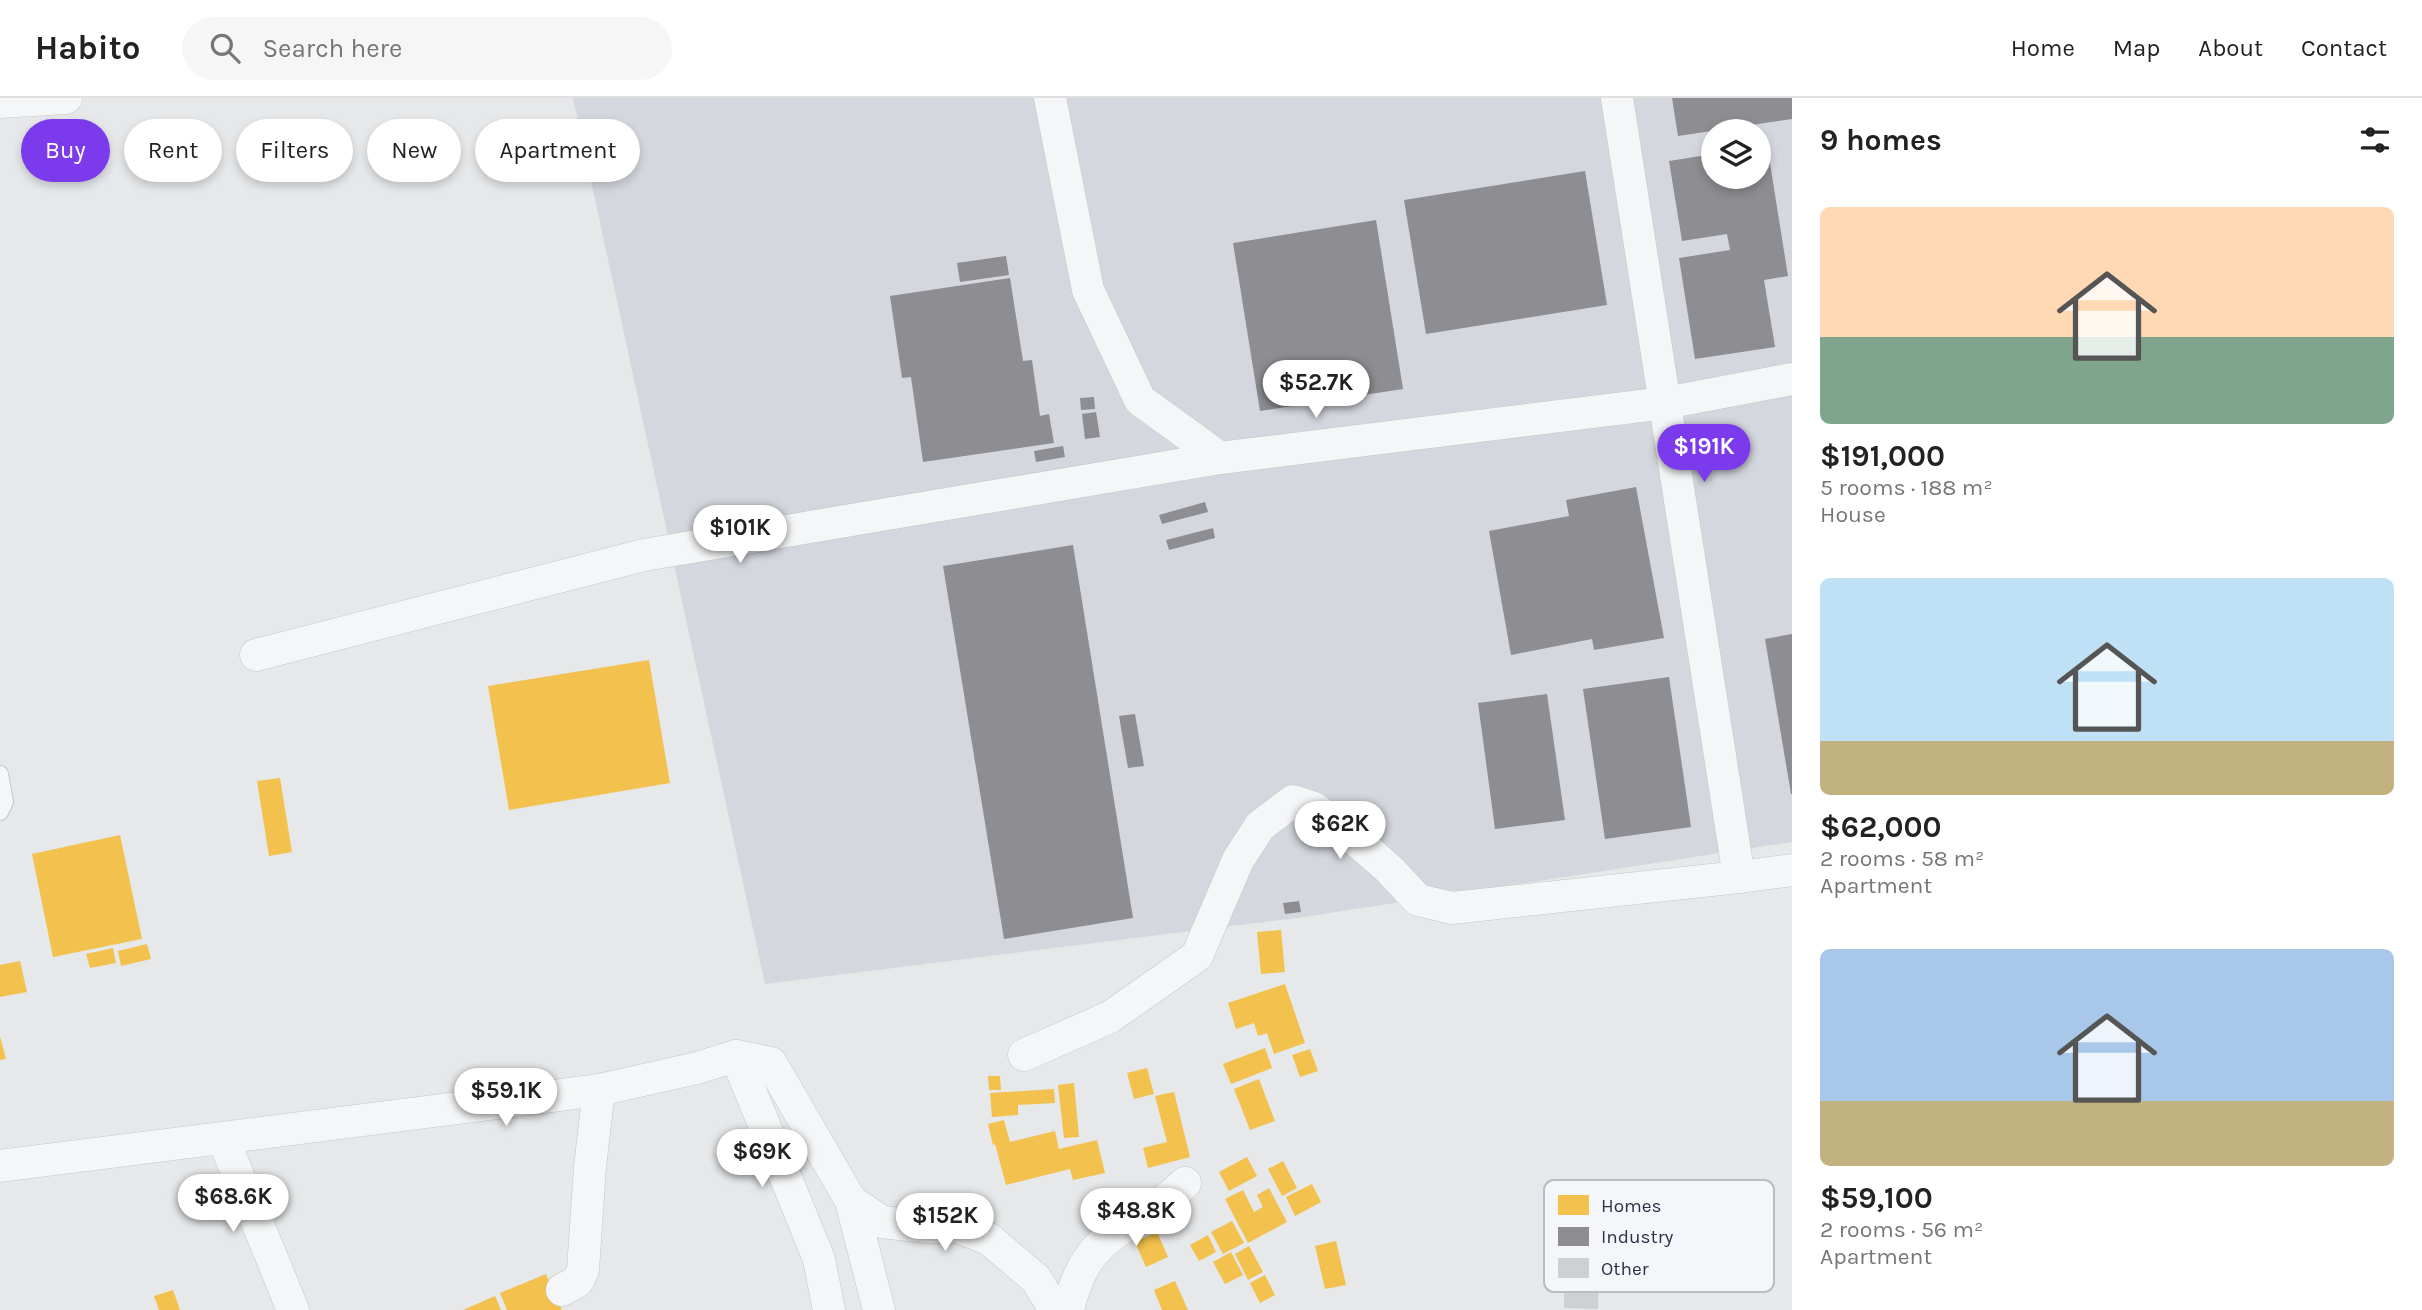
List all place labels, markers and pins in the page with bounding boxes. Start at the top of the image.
pin: $52.7K [1259,360,1373,420]
pin: $191K [1655,424,1753,484]
pin: $101K [691,505,789,565]
pin: $62K [1299,802,1381,861]
pin: $59.1K [449,1068,563,1128]
pin: $69K [721,1130,803,1189]
pin: $68.6K [176,1174,290,1234]
pin: $48.8K [1079,1188,1193,1248]
pin: $152K [896,1194,994,1253]

